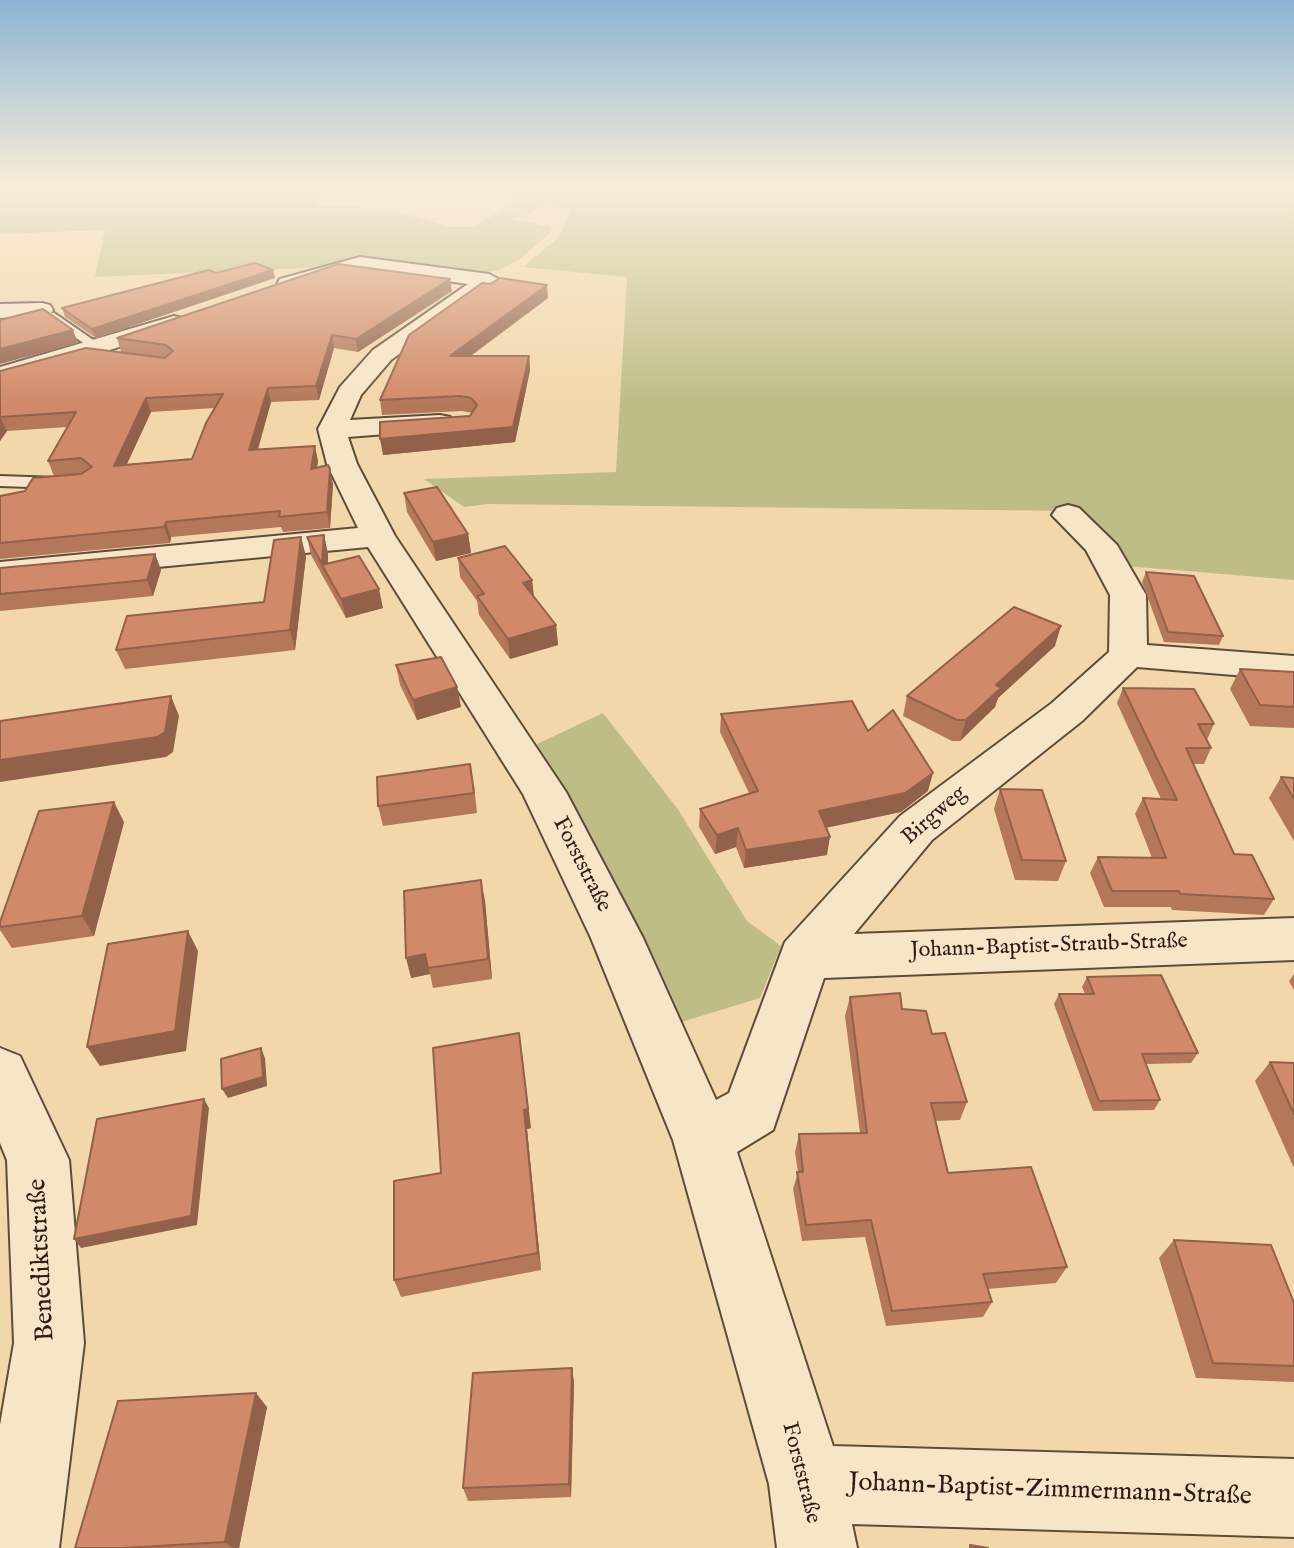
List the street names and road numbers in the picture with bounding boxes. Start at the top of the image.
street label: Birgweg [897,781,973,851]
street label: Forststraße [546,813,616,917]
street label: Johann-Baptist-Straub-Straße [910,929,1188,965]
street label: Benediktstraße [23,1178,63,1342]
street label: Forststraße [775,1420,825,1526]
street label: Johann-Baptist-Zimmermann-Straße [848,1468,1252,1514]

